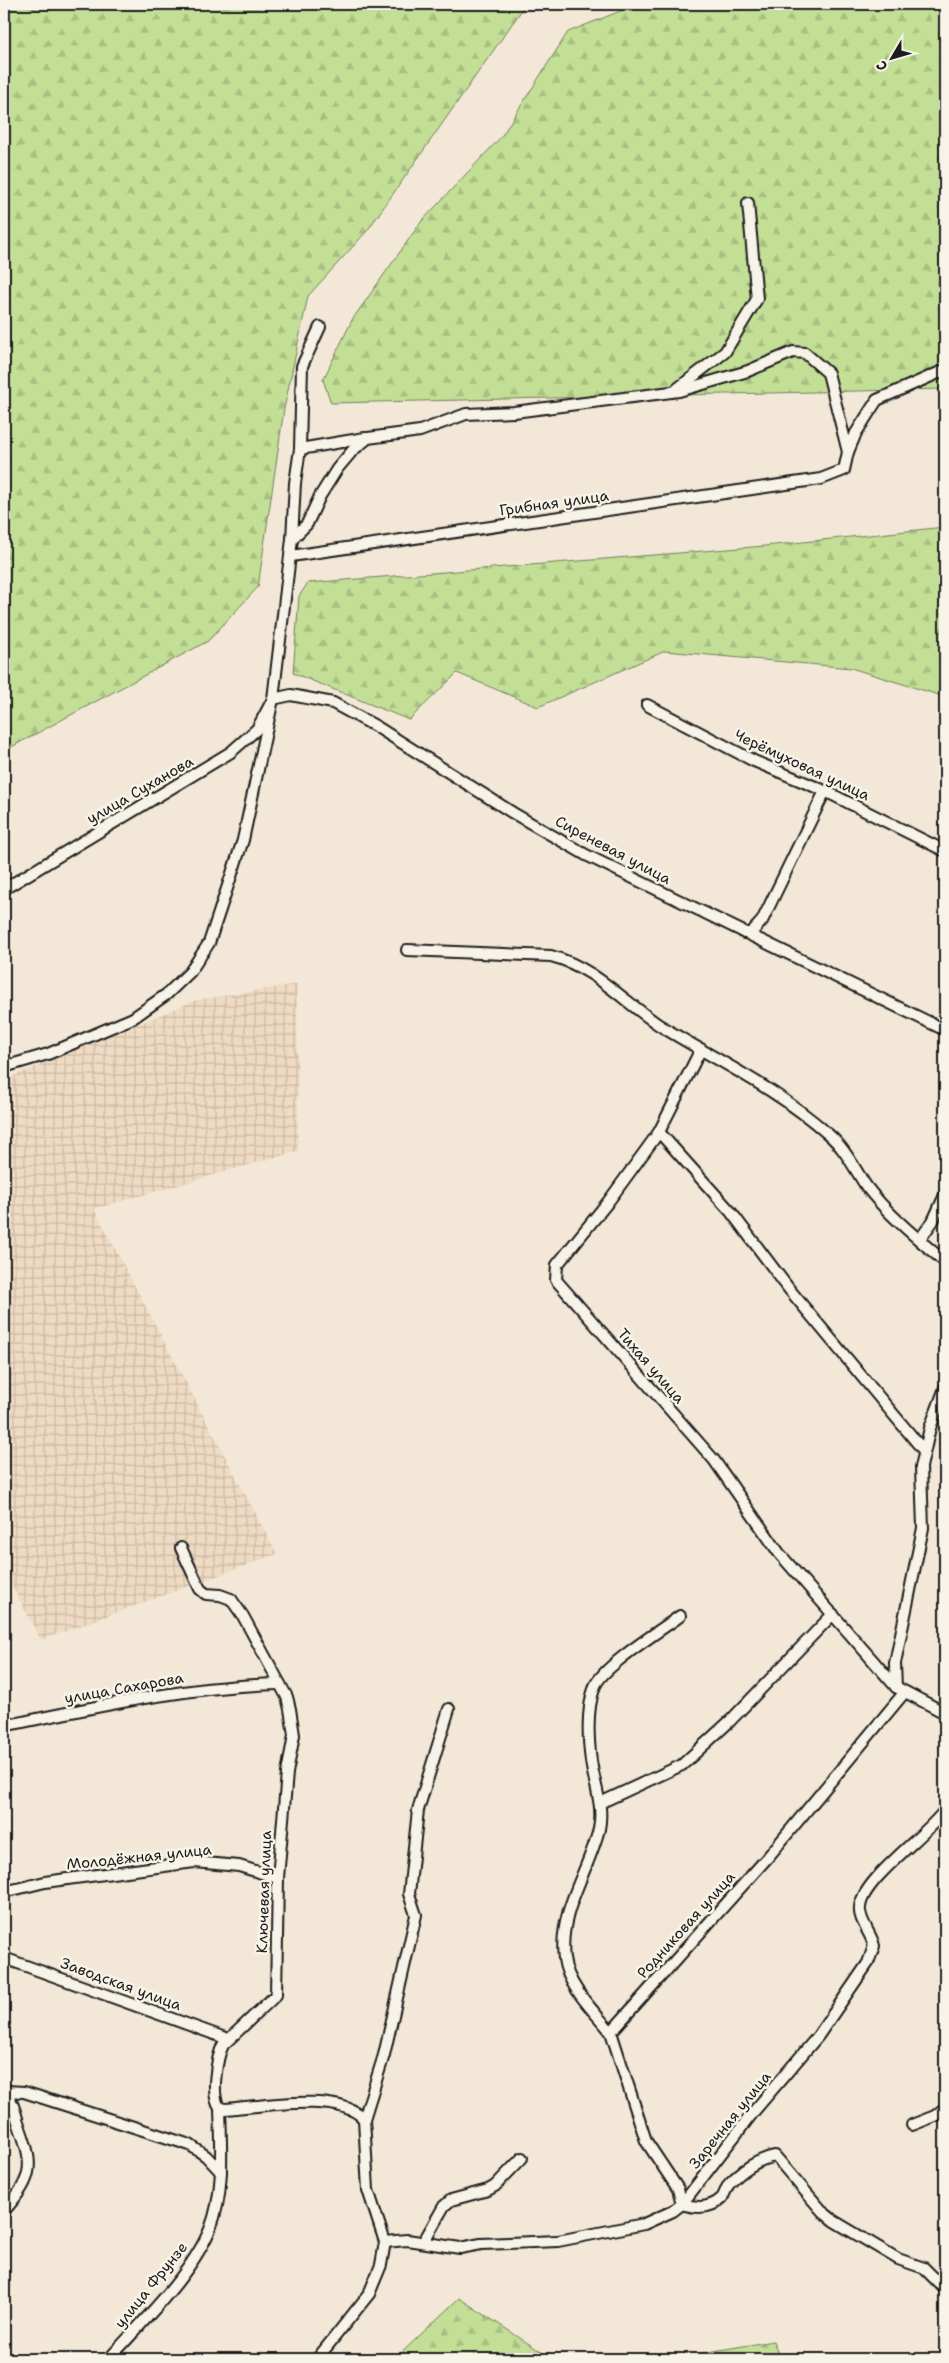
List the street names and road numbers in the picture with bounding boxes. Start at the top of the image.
street label: Грибная улица [498,485,610,521]
street label: Черёмуховая улица [731,725,874,805]
street label: улица Суханова [83,751,198,829]
street label: Сиреневая улица [552,811,675,889]
street label: Тихая улица [613,1324,690,1408]
street label: улица Сахарова [63,1668,186,1708]
street label: Ключевая улица [252,1830,276,1954]
street label: Молодёжная улица [65,1839,213,1875]
street label: Родниковая улица [633,1867,740,1983]
street label: Заводская улица [58,1953,185,2015]
street label: Заречная улица [685,2067,776,2173]
street label: улица Фрунзе [110,2238,192,2332]

